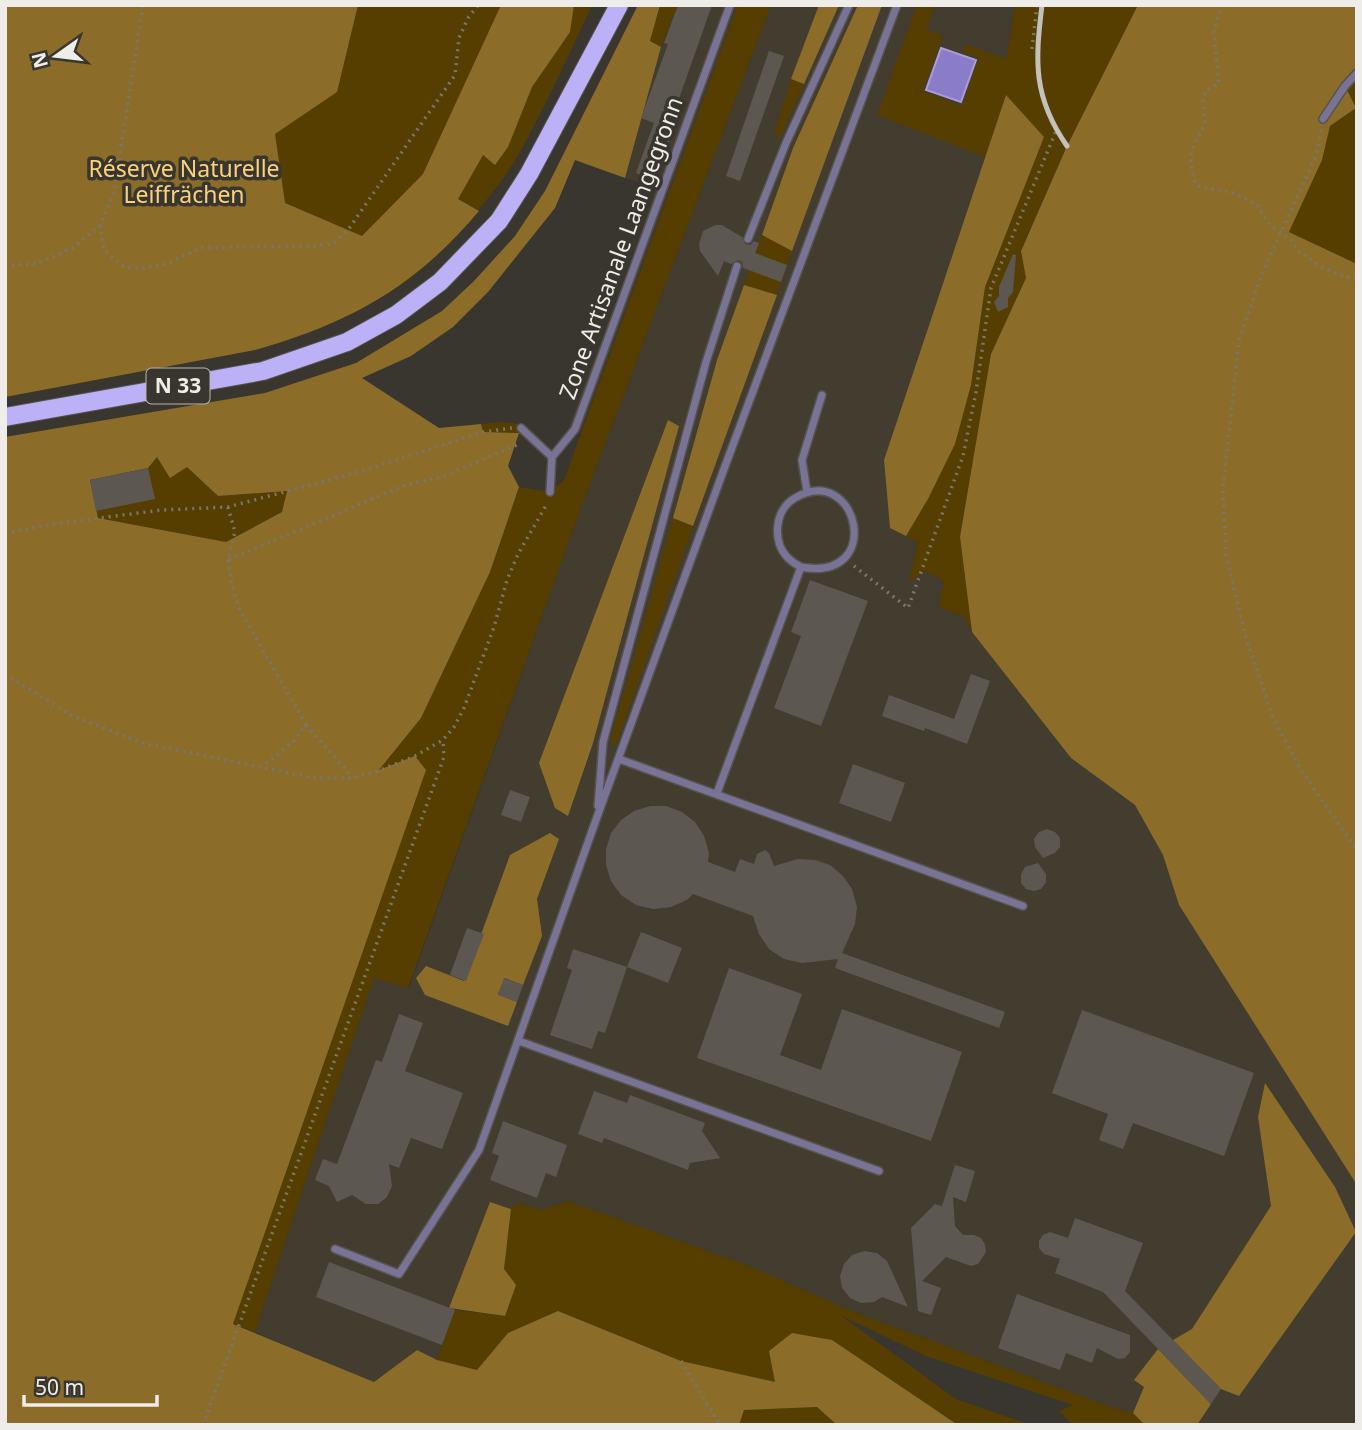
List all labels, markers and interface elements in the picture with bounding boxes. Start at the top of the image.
north arrow [21,21,91,91]
text: N [25,49,54,71]
street label: Zone Artisanale Laangegronn [550,92,690,403]
park label: Réserve Naturelle Leiffrächen [88,152,280,210]
road number: N 33 [146,368,210,404]
scale bar [24,1364,158,1408]
text: 50 m [35,1373,84,1401]

